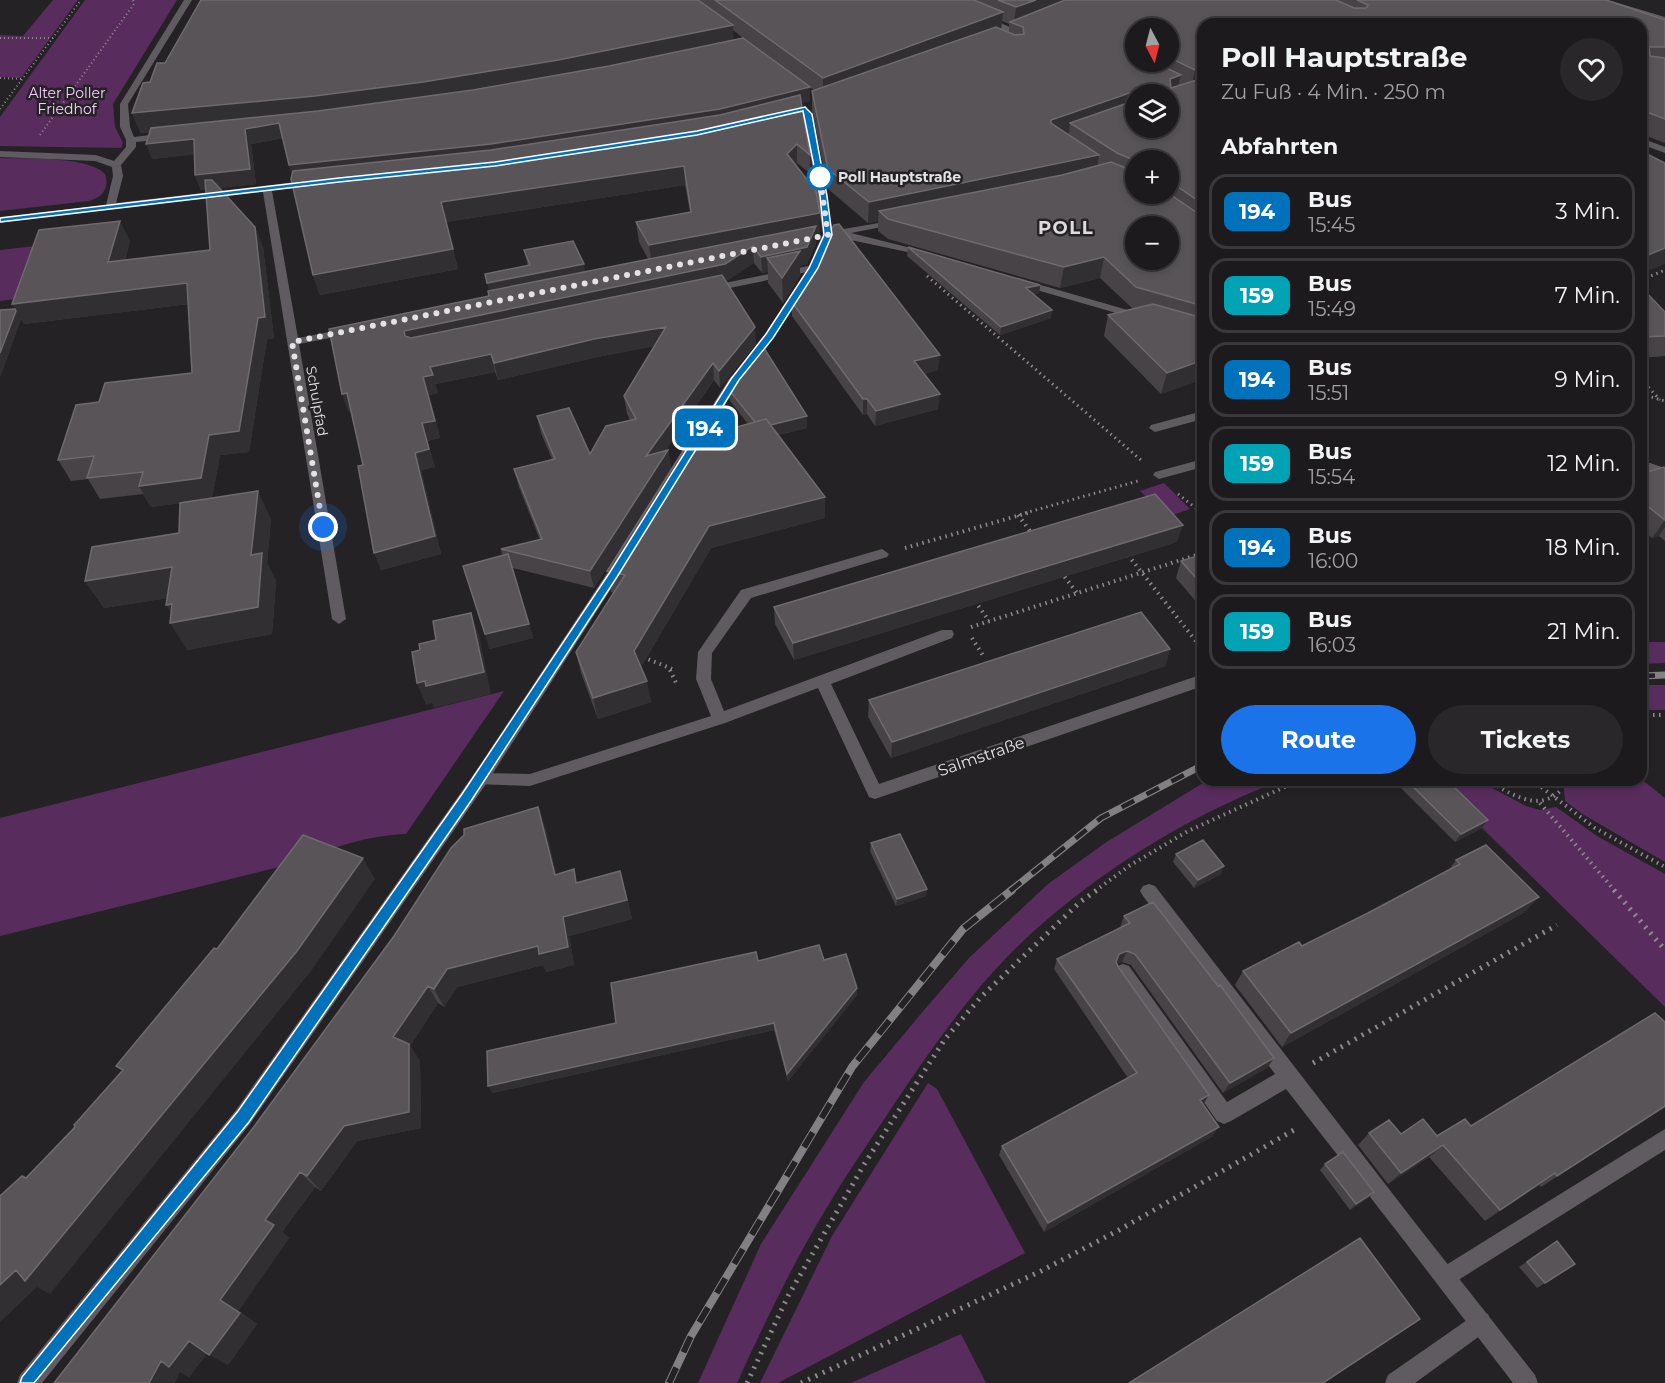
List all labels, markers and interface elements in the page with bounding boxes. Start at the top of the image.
north arrow [1125,18,1179,72]
map controls [1125,18,1179,270]
button: heart [1560,38,1623,101]
text: Poll Hauptstraße [1221,40,1467,74]
text: Zu Fuß · 4 Min. · 250 m [1221,80,1446,104]
park label: Alter Poller Friedhof [28,84,106,118]
button: layers [1125,84,1179,138]
text: Abfahrten [1221,133,1338,160]
button: + [1125,150,1179,204]
marker: Poll Hauptstraße [807,164,833,190]
place label: Poll Hauptstraße [838,168,961,186]
text: Bus [1308,186,1352,213]
text: 3 Min. [1555,198,1620,225]
text: 194 [1239,199,1275,224]
text: 15:45 [1308,213,1355,237]
button: − [1125,216,1179,270]
district label: POLL [1038,217,1094,239]
text: Bus [1308,270,1352,297]
text: 7 Min. [1555,282,1620,309]
text: 159 [1240,283,1274,308]
text: 15:49 [1308,297,1356,321]
text: Bus [1308,354,1352,381]
street label: Schulpfad [302,365,332,437]
text: 9 Min. [1554,366,1620,393]
text: 194 [1239,367,1275,392]
text: 15:51 [1308,381,1349,405]
line badge: 194 [670,408,740,448]
text: 194 [687,416,723,441]
text: Bus [1308,438,1352,465]
text: 12 Min. [1547,450,1620,477]
text: 159 [1240,451,1274,476]
text: 15:54 [1308,465,1355,489]
your location [308,512,338,542]
text: Bus [1308,522,1352,549]
text: 18 Min. [1546,534,1620,561]
text: 194 [1239,535,1275,560]
text: 16:00 [1308,549,1358,573]
text: Bus [1308,606,1352,633]
text: 21 Min. [1547,618,1620,645]
text: 159 [1240,619,1274,644]
text: 16:03 [1308,633,1356,657]
button: Route [1221,705,1416,774]
button: Tickets [1428,705,1623,774]
street label: Salmstraße [935,733,1027,780]

